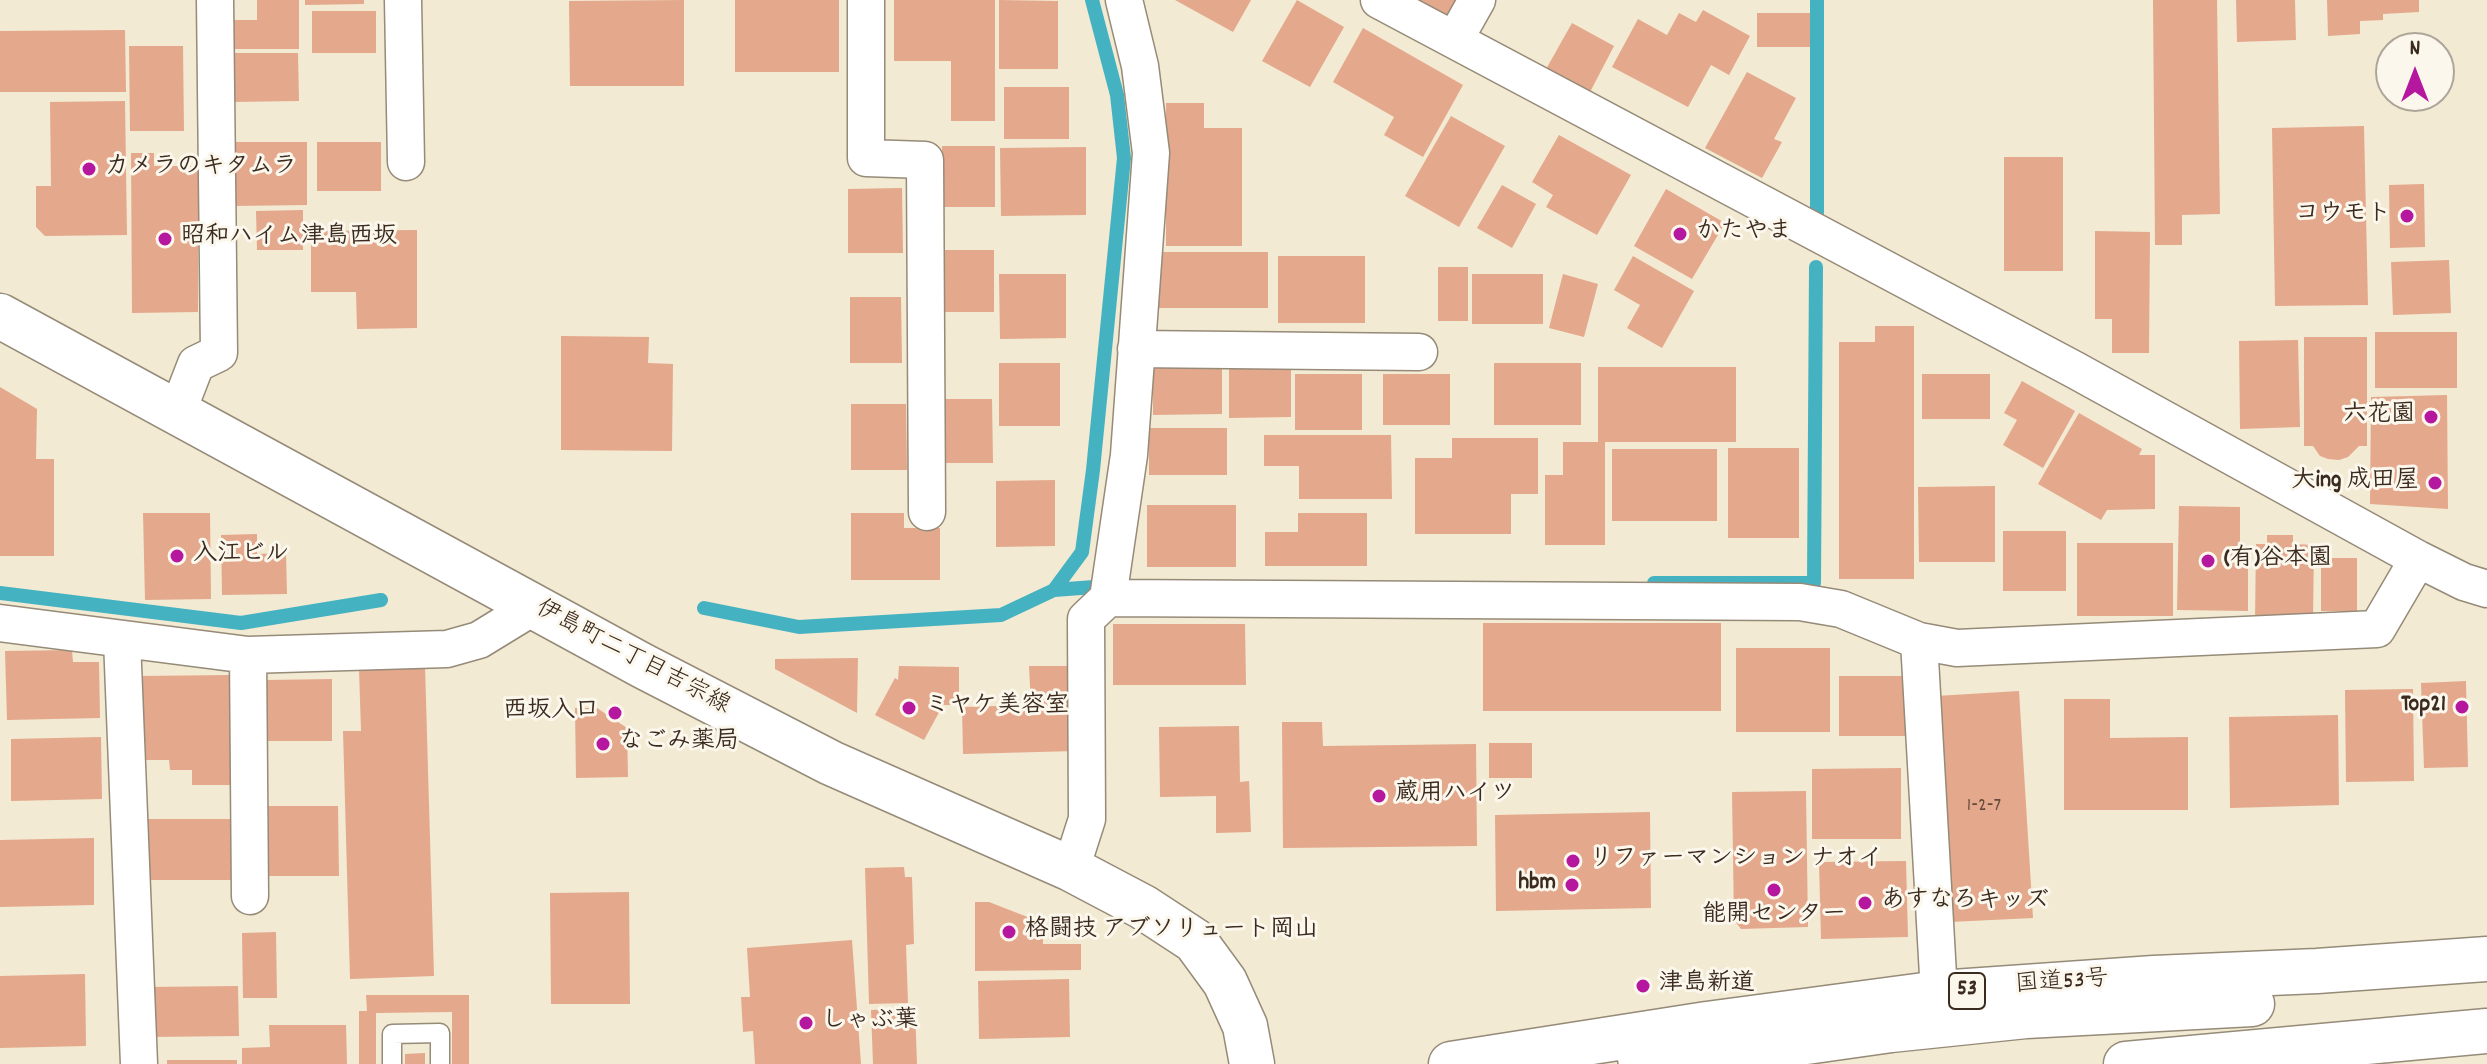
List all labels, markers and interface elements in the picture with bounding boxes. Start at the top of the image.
north arrow [2375,32,2455,112]
text: N [2410,34,2420,65]
place label: カメラのキタムラ [105,155,297,183]
marker: カメラのキタムラ [80,160,98,178]
place label: コウモト [2295,202,2391,230]
marker: コウモト [2398,207,2416,225]
place label: かたやま [1696,220,1792,248]
place label: 昭和ハイム津島西坂 [181,225,397,253]
marker: かたやま [1671,225,1689,243]
marker: 昭和ハイム津島西坂 [156,230,174,248]
place label: 六花園 [2343,403,2415,431]
marker: 六花園 [2422,408,2440,426]
place label: 大ing 成田屋 [2292,469,2419,497]
marker: 大ing 成田屋 [2426,474,2444,492]
place label: 入江ビル [193,542,289,570]
marker: 入江ビル [168,547,186,565]
place label: (有)谷本園 [2224,547,2332,575]
marker: (有)谷本園 [2199,552,2217,570]
street label: 伊島町二丁目吉宗線 [530,596,734,722]
place label: Top21 [2401,693,2446,721]
place label: ミヤケ美容室 [925,694,1069,722]
marker: Top21 [2453,698,2471,716]
place label: 西坂入口 [503,699,599,727]
marker: ミヤケ美容室 [900,699,918,717]
marker: 西坂入口 [606,704,624,722]
place label: なごみ薬局 [619,730,739,758]
marker: なごみ薬局 [594,735,612,753]
place label: 蔵用ハイツ [1395,782,1515,810]
marker: 蔵用ハイツ [1370,787,1388,805]
house number: 1-2-7 [1967,795,2001,819]
place label: リファーマンション ナオイ [1589,847,1882,875]
marker: リファーマンション ナオイ [1564,852,1582,870]
place label: hbm [1518,871,1556,899]
marker: hbm [1563,876,1581,894]
marker: 能開センター [1765,881,1783,899]
place label: あすなろキッズ [1881,889,2049,917]
marker: あすなろキッズ [1856,894,1874,912]
place label: 能開センター [1702,903,1846,931]
place label: 格闘技 アブソリュート岡山 [1025,918,1318,946]
marker: 格闘技 アブソリュート岡山 [1000,923,1018,941]
street label: 国道53号 [2014,966,2110,1002]
place label: 津島新道 [1659,972,1755,1000]
road number: 53 [1949,973,1985,1009]
marker: 津島新道 [1634,977,1652,995]
place label: しゃぶ葉 [822,1009,918,1037]
marker: しゃぶ葉 [797,1014,815,1032]

